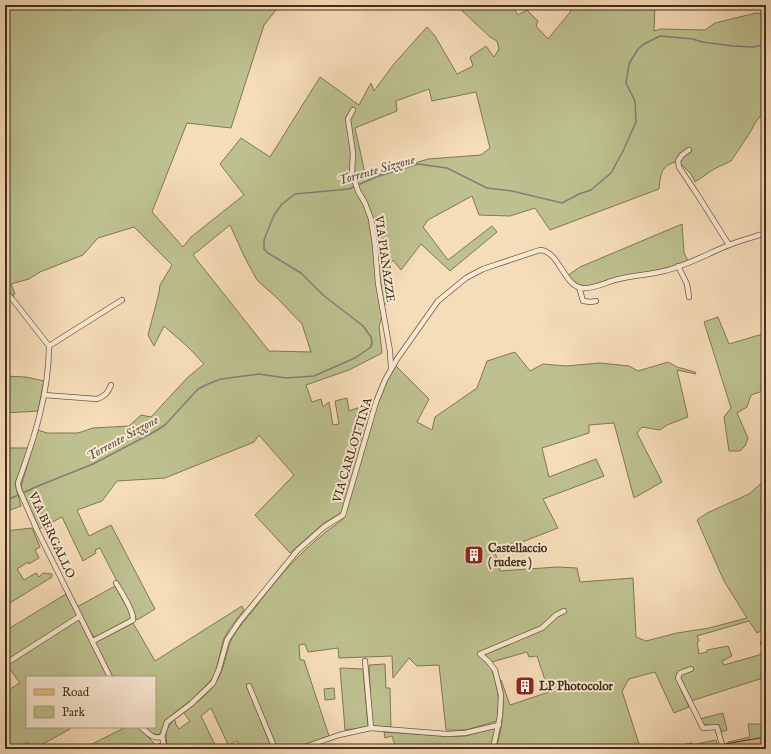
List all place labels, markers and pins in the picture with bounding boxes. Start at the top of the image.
place label: Castellaccio ( rudere ) [488,541,548,570]
building icon: Castellaccio ( rudere ) [463,544,485,566]
building icon: LP Photocolor [514,675,536,697]
place label: LP Photocolor [538,679,614,694]

